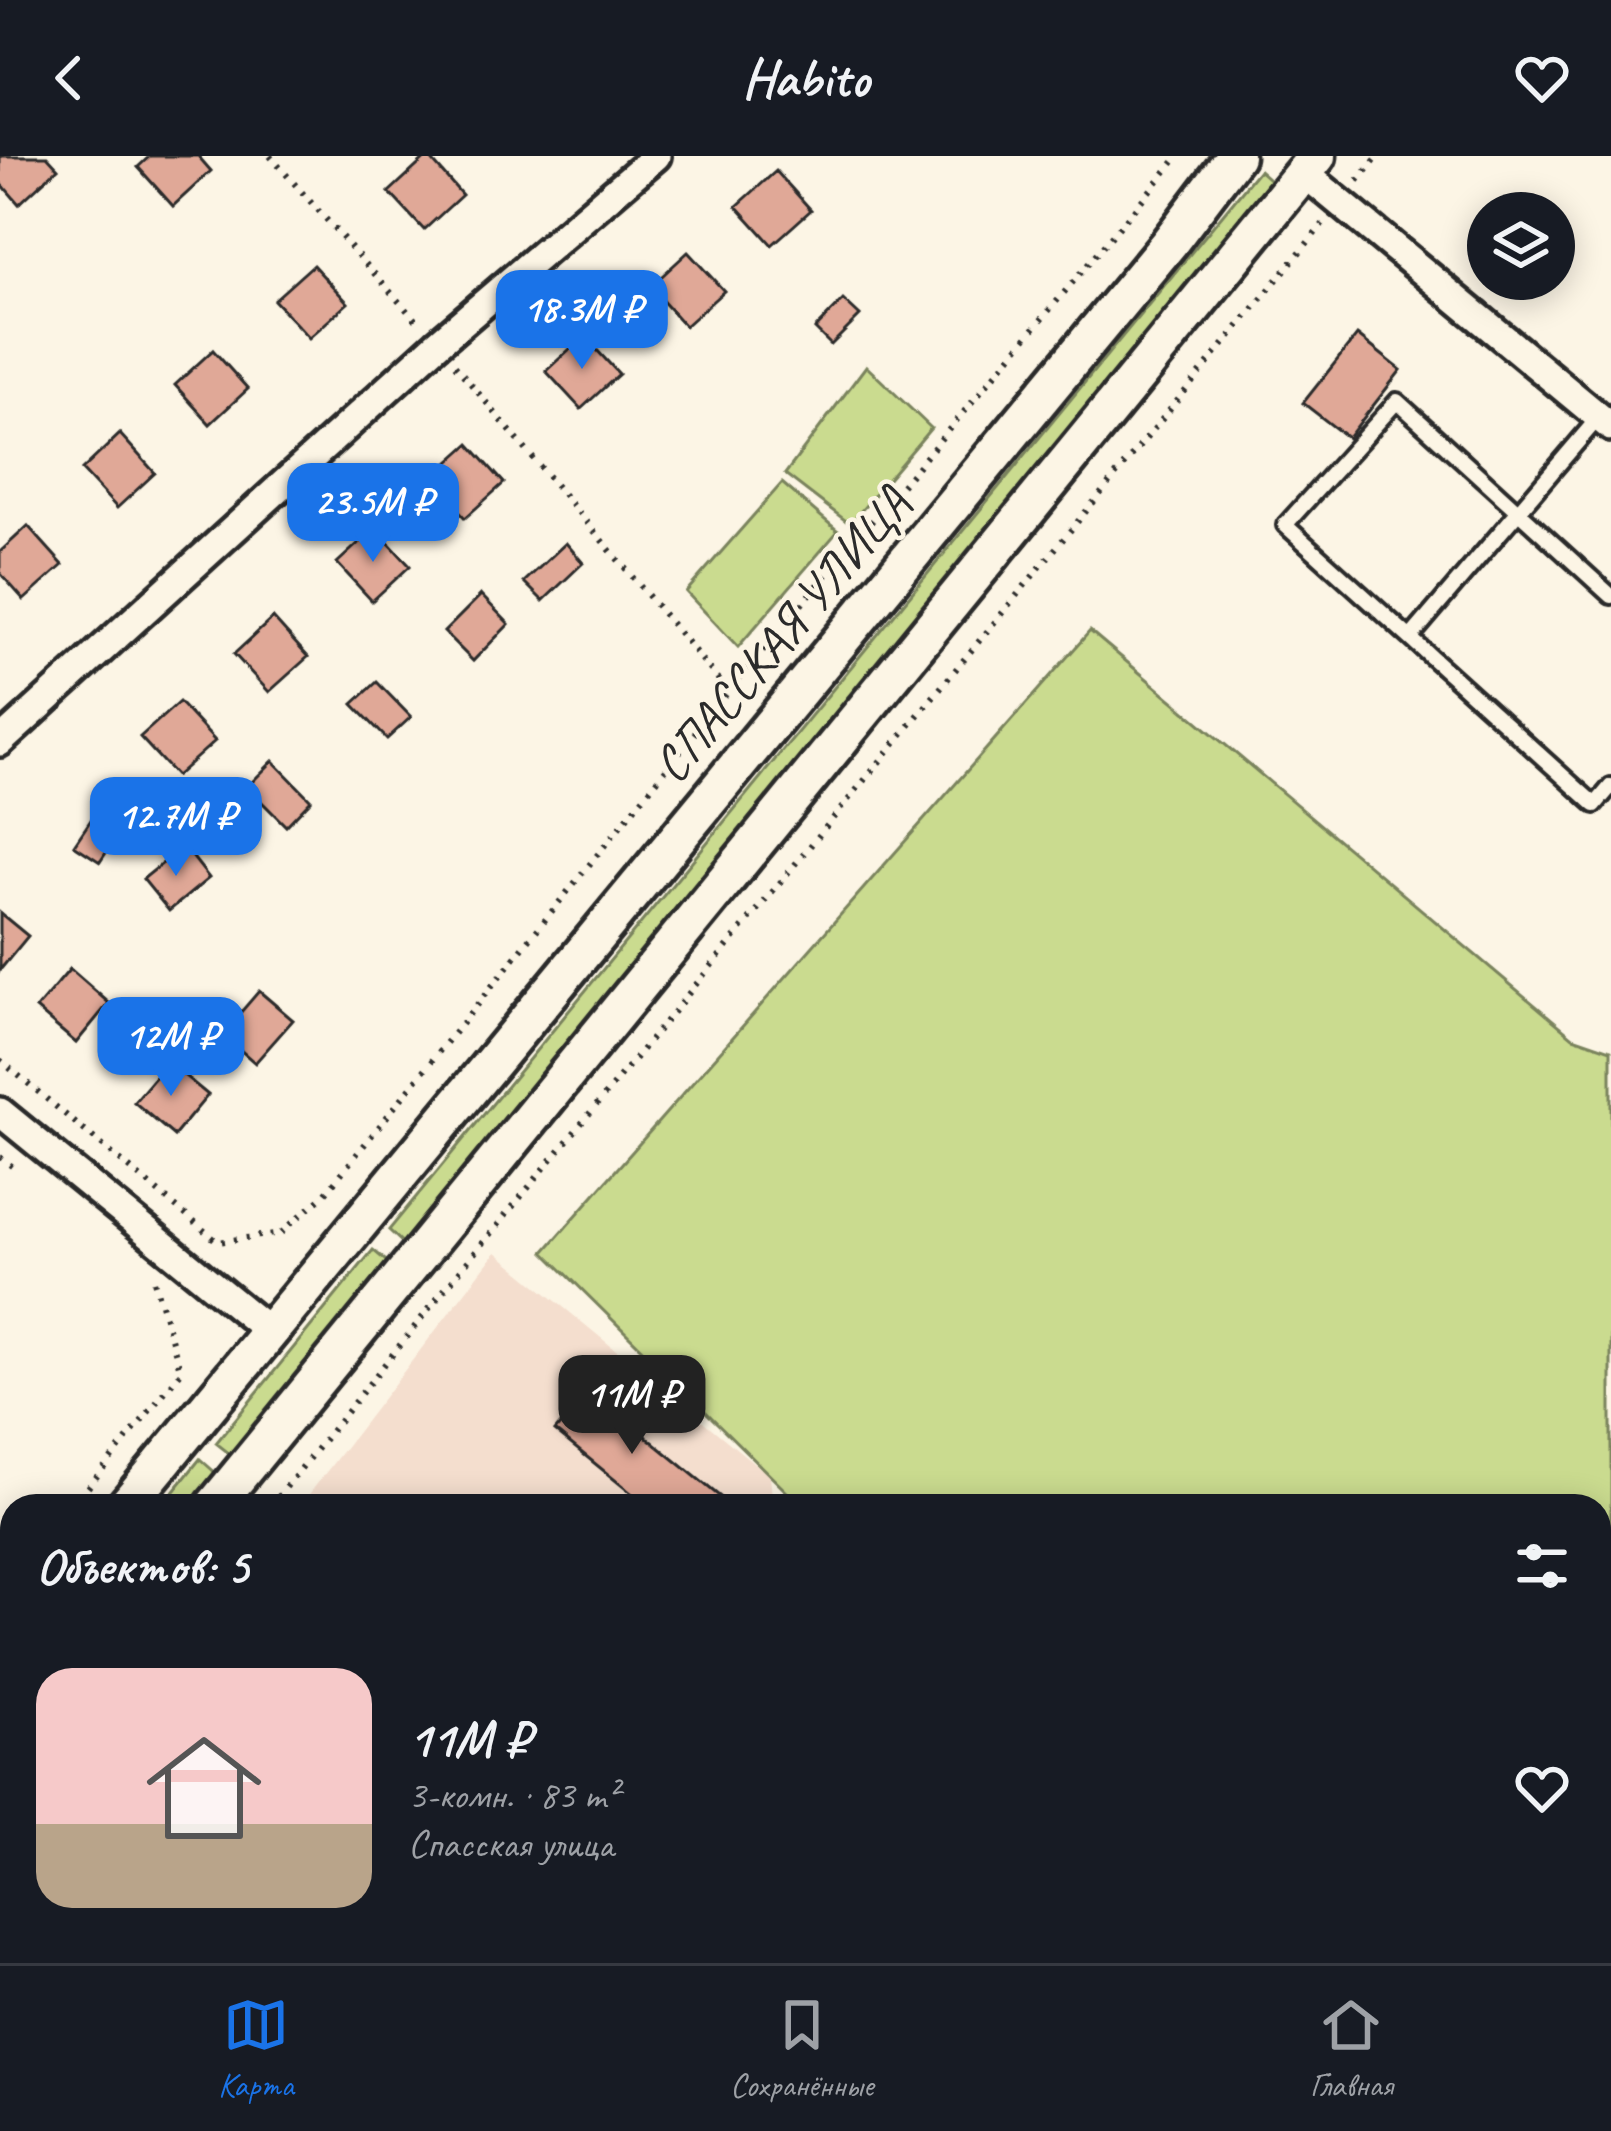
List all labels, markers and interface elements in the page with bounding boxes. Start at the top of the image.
text: Habito [742,44,869,112]
icon: back [36,45,102,111]
icon: heart [1509,45,1575,111]
map controls [1467,192,1575,300]
button: layers [1467,192,1575,300]
pin: 18.3M ₽ [471,270,693,372]
text: 18.3M ₽ [523,284,641,333]
pin: 23.5M ₽ [262,463,484,565]
street label: СПАССКАЯ УЛИЦА [638,472,924,795]
text: 23.5M ₽ [314,477,432,526]
pin: 12.7M ₽ [65,777,287,879]
text: 12.7M ₽ [117,791,235,840]
pin: 12M ₽ [87,997,255,1099]
text: 12M ₽ [124,1011,218,1060]
pin: 11M ₽ [548,1355,716,1457]
text: 11M ₽ [585,1369,679,1418]
icon: filters [1509,1533,1575,1599]
text: Объектов: 5 [36,1534,248,1598]
text: 11M ₽ [408,1707,530,1771]
icon: home [132,1716,276,1860]
icon: heart [1509,1755,1575,1821]
text: 3-комн. · 83 m² [408,1771,618,1820]
text: Спасская улица [408,1820,613,1869]
tab: Карта [218,1992,294,2106]
tab: Сохранённые [730,1992,874,2106]
tab: Главная [1310,1992,1393,2106]

